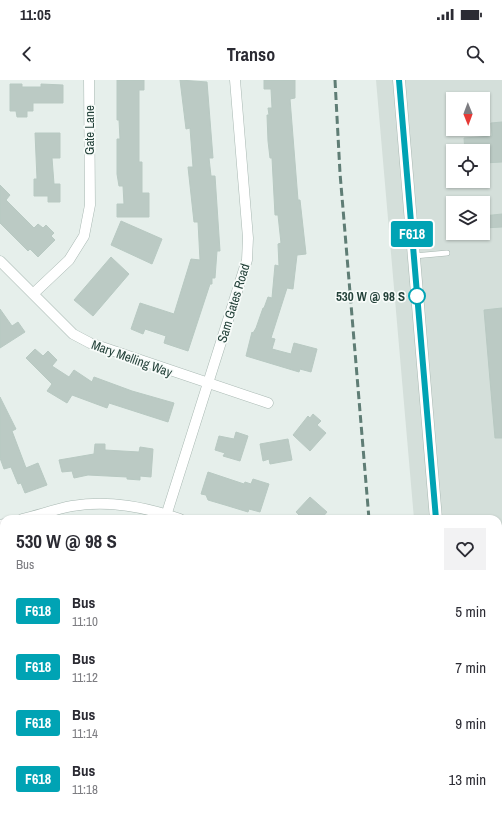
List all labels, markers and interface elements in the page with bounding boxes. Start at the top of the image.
text: 11:05 [20,4,51,25]
text: Transo [227,42,275,67]
icon: back [16,43,38,65]
icon: search [464,43,486,65]
north arrow [446,92,490,136]
map controls [446,92,490,240]
street label: Gate Lane [81,105,98,155]
button: locate [446,144,490,188]
button: layers [446,196,490,240]
line badge: F618 [384,221,440,247]
text: F618 [399,225,425,243]
street label: Sam Gates Road [213,261,254,345]
marker: 530 W @ 98 S [408,287,426,305]
place label: 530 W @ 98 S [336,288,405,305]
street label: Mary Melling Way [89,336,175,381]
text: 530 W @ 98 S [16,528,117,554]
button: heart [444,528,486,570]
text: Bus [16,556,34,573]
text: Bus [72,592,95,613]
text: 5 min [455,601,486,622]
text: F618 [25,602,51,620]
text: 11:10 [72,613,98,630]
text: Bus [72,648,95,669]
text: 7 min [455,657,486,678]
text: F618 [25,658,51,676]
text: 11:12 [72,669,98,686]
text: Bus [72,704,95,725]
text: 9 min [455,713,486,734]
text: F618 [25,714,51,732]
text: 11:14 [72,725,98,742]
text: Bus [72,760,95,781]
text: 13 min [448,769,486,790]
text: F618 [25,770,51,788]
text: 11:18 [72,781,98,798]

